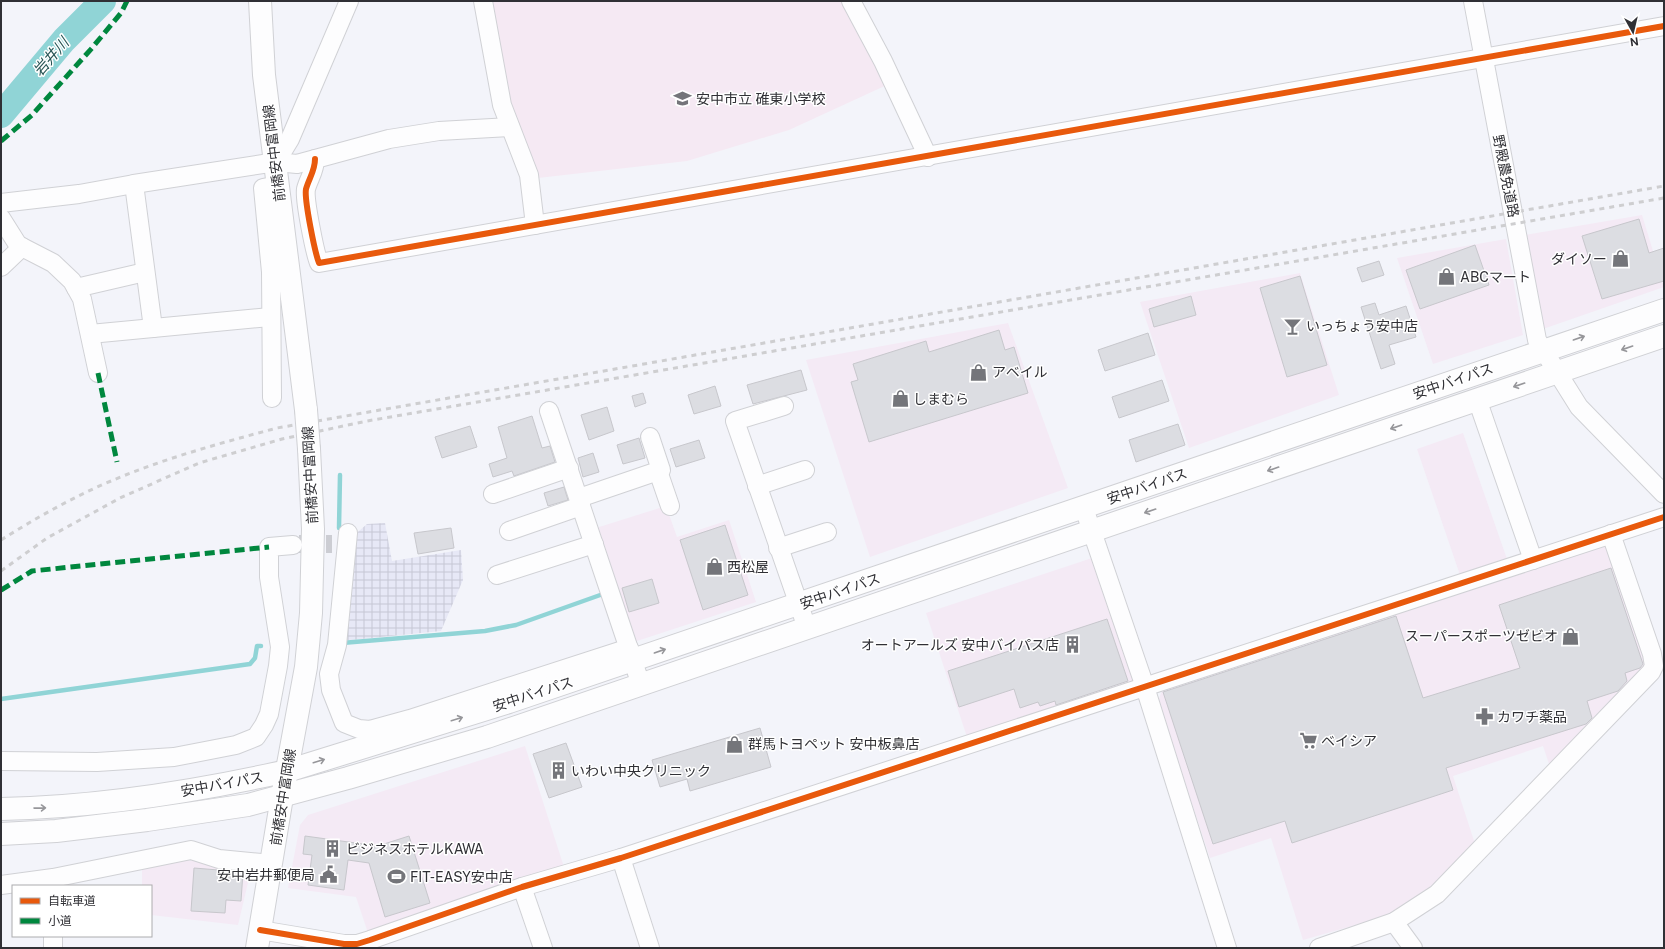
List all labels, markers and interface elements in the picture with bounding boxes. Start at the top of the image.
north arrow [1613,12,1653,52]
water label: 岩井川 [29,33,73,79]
text: N [1629,35,1639,48]
school or university icon: 安中市立 碓東小学校 [673,89,693,109]
place label: 安中市立 碓東小学校 [696,91,825,107]
street label: 前橋安中富岡線 [260,103,288,203]
street label: 野殿農免道路 [1490,133,1522,219]
shop icon: ダイソー [1610,249,1630,269]
place label: ダイソー [1551,251,1607,267]
shop icon: ABCマート [1437,267,1457,287]
place label: ABCマート [1460,269,1531,285]
bar icon: いっちょう安中店 [1283,316,1303,336]
place label: いっちょう安中店 [1306,318,1418,334]
one-way arrow [1573,334,1585,342]
one-way arrow [1621,345,1634,352]
street label: 安中バイパス [1411,360,1495,402]
shop icon: アベイル [969,362,989,382]
place label: アベイル [992,364,1048,380]
one-way arrow [1513,382,1526,389]
shop icon: しまむら [890,389,910,409]
place label: しまむら [913,391,969,407]
one-way arrow [1390,424,1403,431]
street label: 前橋安中富岡線 [299,426,321,524]
street label: 安中バイパス [1105,465,1189,507]
one-way arrow [1267,466,1280,473]
one-way arrow [1144,508,1157,515]
shop icon: 西松屋 [704,557,724,577]
place label: 西松屋 [727,559,769,575]
street label: 安中バイパス [798,570,882,612]
shop icon: スーパースポーツゼビオ [1561,626,1581,646]
place label: スーパースポーツゼビオ [1405,628,1558,644]
building icon: オートアールズ 安中バイパス店 [1062,635,1082,655]
place label: オートアールズ 安中バイパス店 [861,637,1059,653]
one-way arrow [653,647,666,654]
street label: 安中バイパス [491,673,575,715]
pharmacy icon: カワチ薬品 [1474,707,1494,727]
place label: カワチ薬品 [1497,709,1567,725]
one-way arrow [450,715,463,722]
supermarket icon: ベイシア [1298,731,1318,751]
place label: ベイシア [1321,733,1377,749]
shop icon: 群馬トヨペット 安中板鼻店 [725,734,745,754]
place label: 群馬トヨペット 安中板鼻店 [748,736,919,752]
street label: 前橋安中富岡線 [267,747,299,847]
one-way arrow [313,757,326,764]
building icon: いわい中央クリニック [548,761,568,781]
place label: いわい中央クリニック [571,763,711,779]
street label: 安中バイパス [179,769,265,799]
one-way arrow [33,804,46,812]
building icon: ビジネスホテルKAWA [323,839,343,859]
place label: ビジネスホテルKAWA [346,841,484,857]
public building icon: 安中岩井郵便局 [318,865,338,885]
place label: 安中岩井郵便局 [217,867,315,883]
sports icon: FIT-EASY安中店 [387,867,407,887]
place label: FIT-EASY安中店 [410,869,513,885]
legend [12,885,152,937]
text: 自転車道 [48,894,96,908]
text: 小道 [48,914,72,928]

